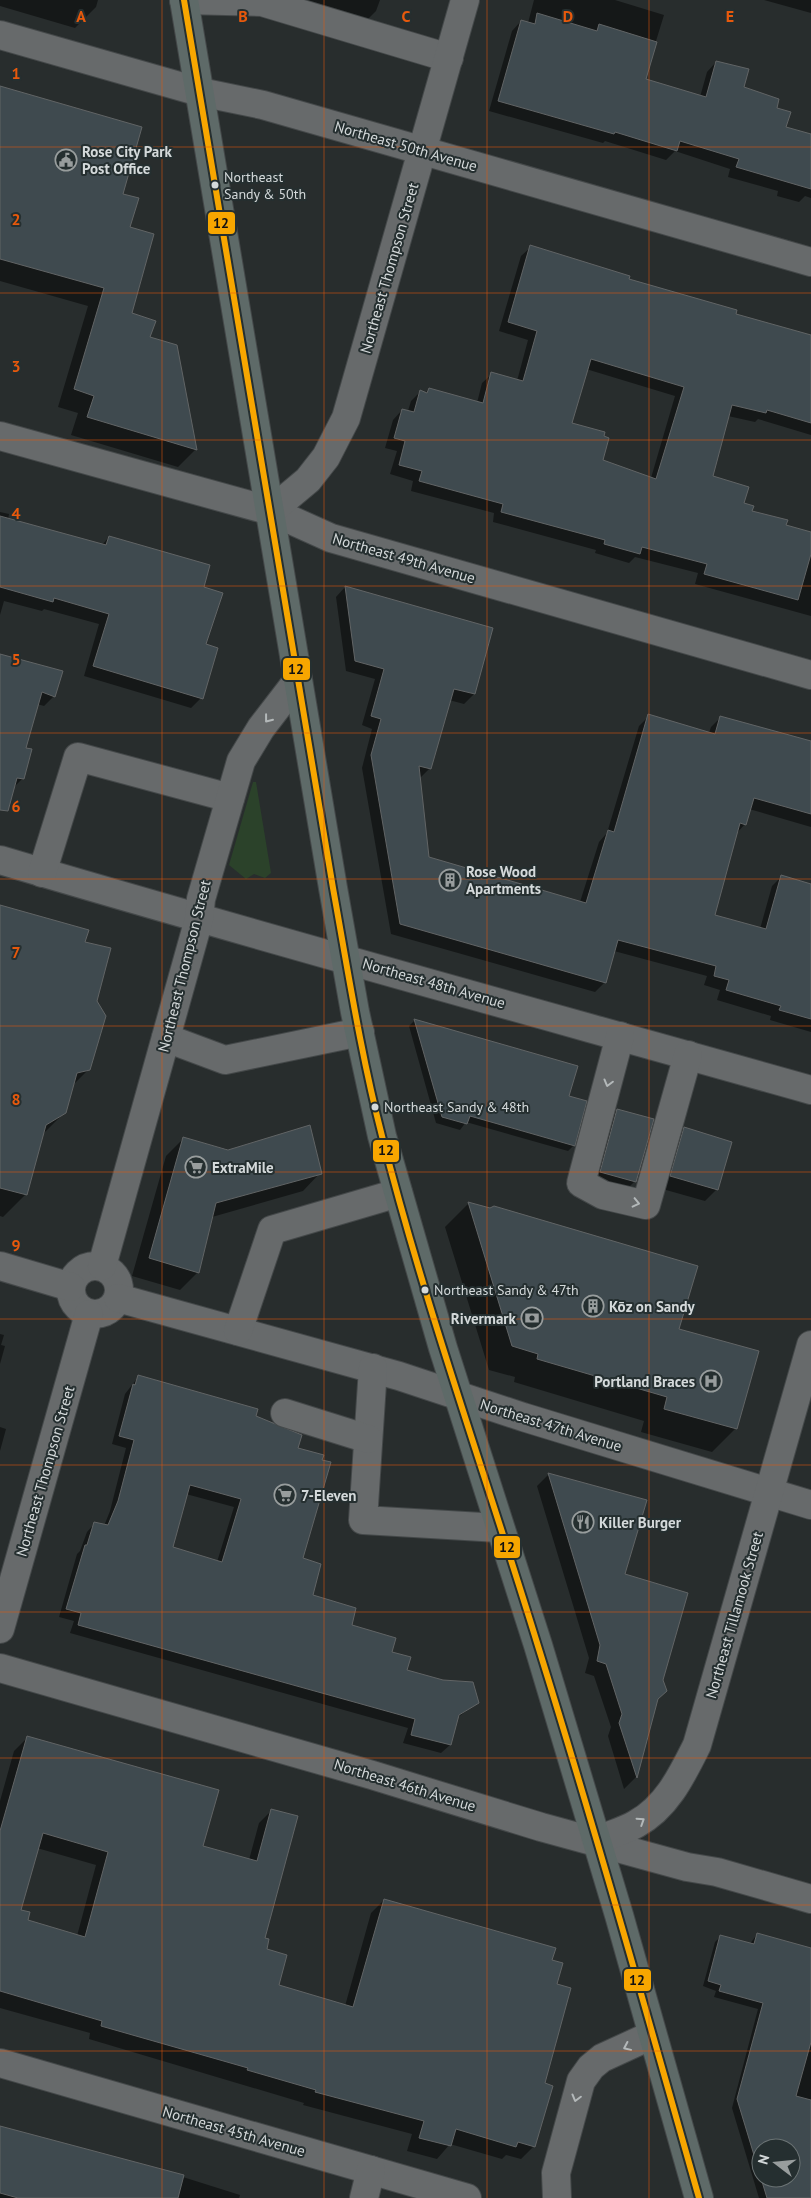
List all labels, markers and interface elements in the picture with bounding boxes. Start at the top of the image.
text: A [76,6,86,26]
text: B [238,6,248,26]
text: C [402,6,411,26]
text: D [563,6,573,26]
text: E [726,6,734,26]
text: 1 [11,63,21,83]
street label: Northeast 50th Avenue [333,117,479,175]
place label: Rose City Park Post Office [82,142,173,178]
public building icon: Rose City Park Post Office [54,148,78,172]
place label: Northeast Sandy & 50th [224,168,306,203]
marker: Northeast Sandy & 50th [210,180,220,190]
street label: Northeast Thompson Street [356,180,422,356]
text: 2 [11,209,21,229]
line badge: 12 [207,211,236,235]
text: 12 [213,214,229,232]
text: 3 [11,356,21,376]
text: 4 [11,503,21,523]
street label: Northeast 49th Avenue [331,529,477,587]
text: 5 [11,649,21,669]
line badge: 12 [282,657,311,681]
text: 12 [288,660,304,678]
one-way arrow [266,713,274,722]
text: 6 [11,796,21,816]
place label: Rose Wood Apartments [466,862,541,898]
building icon: Rose Wood Apartments [438,868,462,892]
street label: Northeast Thompson Street [153,878,215,1054]
text: 7 [11,942,21,962]
street label: Northeast 48th Avenue [361,954,507,1012]
one-way arrow [603,1079,614,1088]
text: 8 [11,1089,21,1109]
place label: Northeast Sandy & 48th [384,1098,529,1116]
marker: Northeast Sandy & 48th [370,1102,380,1112]
line badge: 12 [372,1139,400,1163]
text: 12 [378,1141,394,1159]
supermarket icon: ExtraMile [184,1155,208,1179]
place label: ExtraMile [212,1158,274,1177]
one-way arrow [632,1197,641,1208]
text: 9 [11,1235,21,1255]
place label: Northeast Sandy & 47th [434,1281,579,1299]
marker: Northeast Sandy & 47th [420,1285,430,1295]
building icon: Kōz on Sandy [581,1294,605,1318]
place label: Kōz on Sandy [609,1297,696,1316]
bank icon: Rivermark [520,1306,544,1330]
place label: Rivermark [451,1309,517,1328]
hospital icon: Portland Braces [699,1369,723,1393]
place label: Portland Braces [594,1372,695,1391]
street label: Northeast Thompson Street [12,1383,78,1559]
street label: Northeast 47th Avenue [478,1394,624,1456]
supermarket icon: 7-Eleven [273,1483,297,1507]
place label: 7-Eleven [301,1486,356,1505]
restaurant icon: Killer Burger [571,1510,595,1534]
place label: Killer Burger [599,1513,682,1532]
street label: Northeast Tillamook Street [701,1529,767,1701]
line badge: 12 [493,1535,521,1559]
text: 12 [499,1538,515,1556]
street label: Northeast 46th Avenue [332,1754,478,1816]
one-way arrow [635,1818,644,1827]
line badge: 12 [623,1968,652,1992]
text: 12 [629,1971,645,1989]
one-way arrow [623,2040,632,2051]
one-way arrow [571,2094,582,2102]
street label: Northeast 45th Avenue [161,2102,307,2160]
north arrow [751,2138,801,2188]
text: N [754,2153,773,2166]

